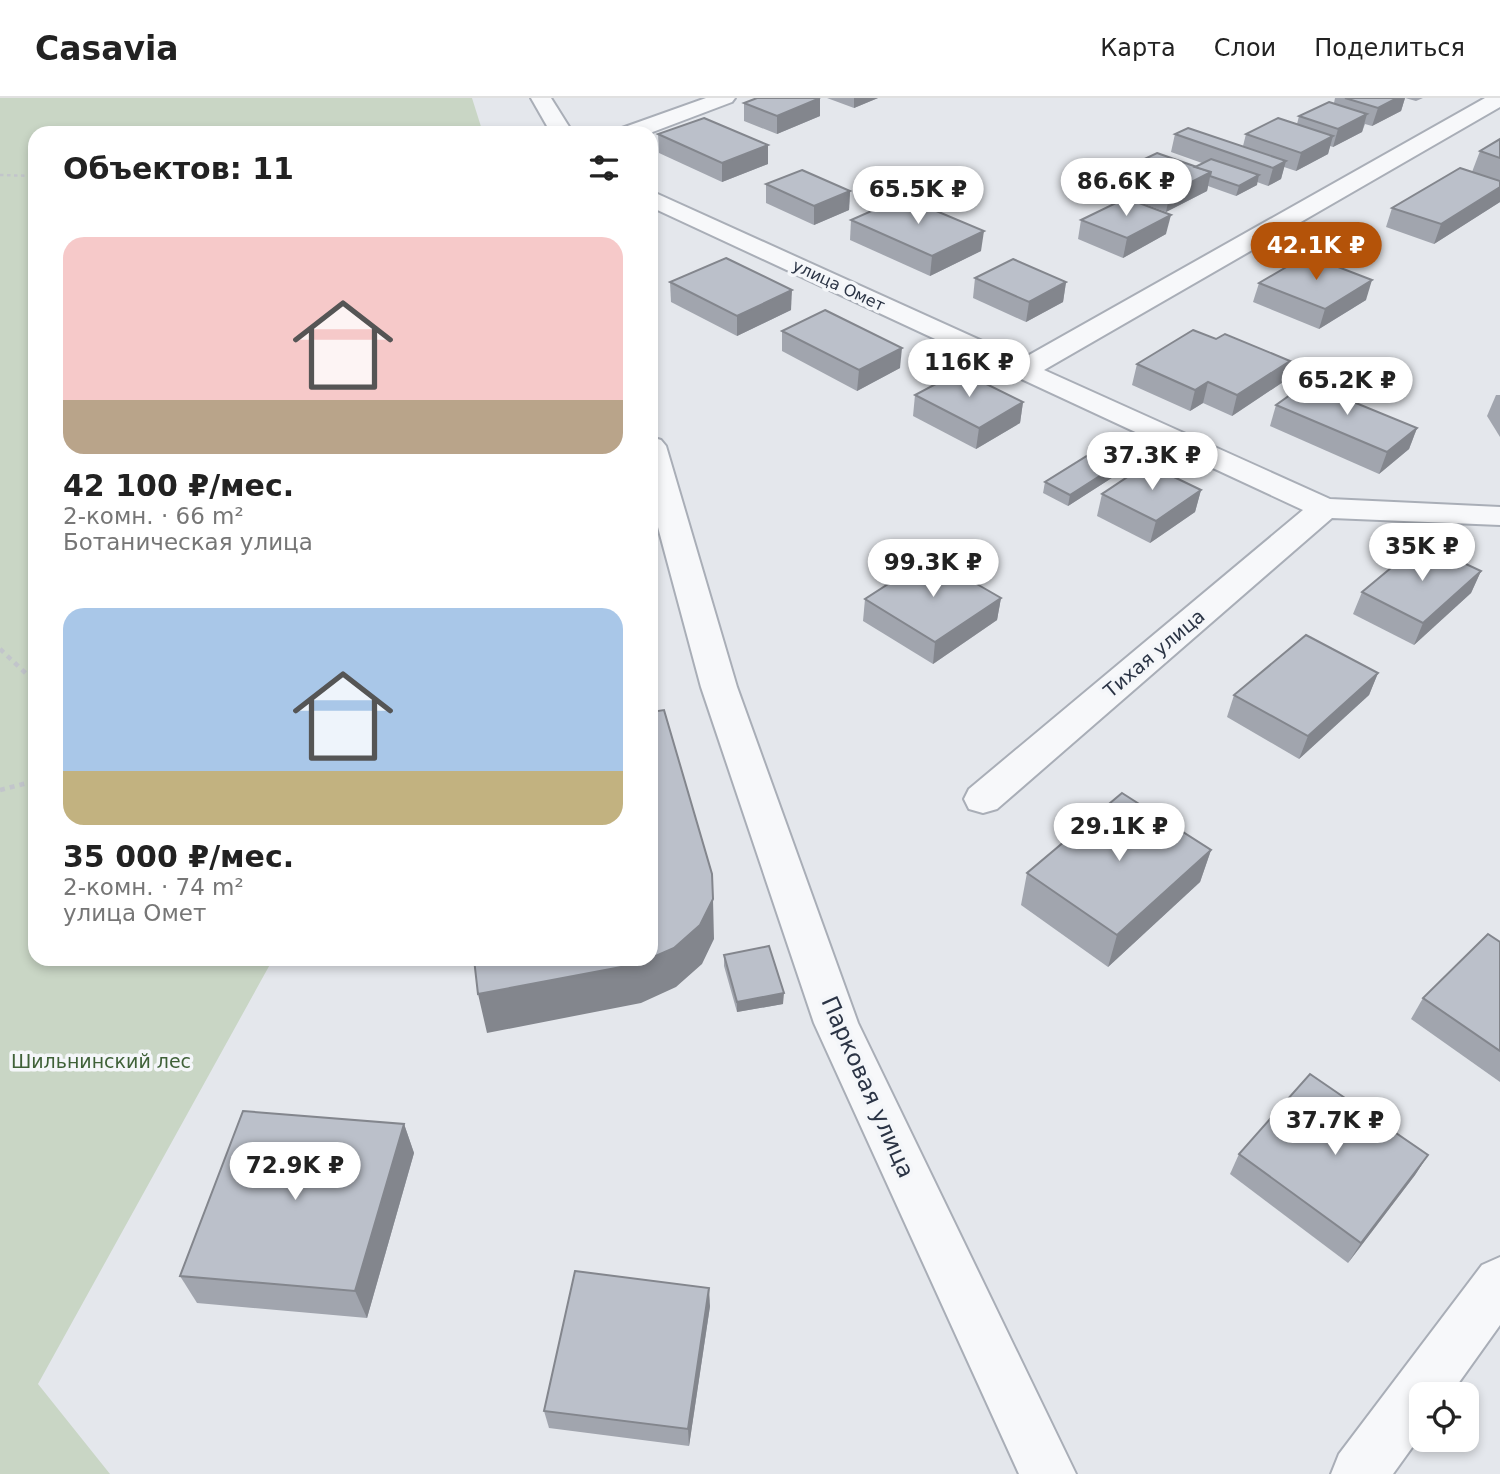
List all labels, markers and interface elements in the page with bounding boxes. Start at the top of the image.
text: Casavia [35,29,179,68]
text: Карта [1100,34,1176,62]
text: Слои [1214,34,1276,62]
text: Поделиться [1314,34,1465,62]
icon: filters [585,149,623,187]
text: Объектов: 11 [63,151,294,186]
pin: 86.6K ₽ [1061,158,1191,218]
pin: 65.5K ₽ [853,166,983,226]
text: 86.6K ₽ [1077,168,1175,194]
text: 65.5K ₽ [869,176,967,202]
pin: 42.1K ₽ [1251,222,1381,282]
text: 42.1K ₽ [1267,232,1365,258]
street label: улица Омет [790,256,888,315]
icon: home [280,282,406,408]
pin: 116K ₽ [912,340,1026,399]
text: 116K ₽ [924,349,1014,375]
pin: 65.2K ₽ [1282,358,1412,417]
text: 65.2K ₽ [1298,367,1396,393]
pin: 37.3K ₽ [1087,432,1217,492]
text: 37.3K ₽ [1103,442,1201,468]
text: 42 100 ₽/мес. [63,468,294,503]
text: 2-комн. · 66 m² [63,503,244,529]
pin: 35K ₽ [1373,524,1471,583]
text: Ботаническая улица [63,529,313,555]
text: 35K ₽ [1385,533,1459,559]
pin: 99.3K ₽ [868,540,998,599]
text: 99.3K ₽ [884,549,982,575]
street label: Тихая улица [1098,605,1209,702]
icon: home [280,653,406,779]
pin: 29.1K ₽ [1054,804,1184,863]
text: 29.1K ₽ [1070,813,1168,839]
text: 35 000 ₽/мес. [63,839,294,874]
text: 2-комн. · 74 m² [63,874,244,900]
text: улица Омет [63,900,206,926]
street label: Парковая улица [816,992,920,1182]
park label: Шильнинский лес [11,1050,191,1072]
pin: 37.7K ₽ [1270,1098,1400,1157]
text: 37.7K ₽ [1286,1107,1384,1133]
pin: 72.9K ₽ [230,1142,360,1202]
text: 72.9K ₽ [246,1152,344,1178]
map controls [1409,1382,1479,1452]
button: locate [1409,1382,1479,1452]

